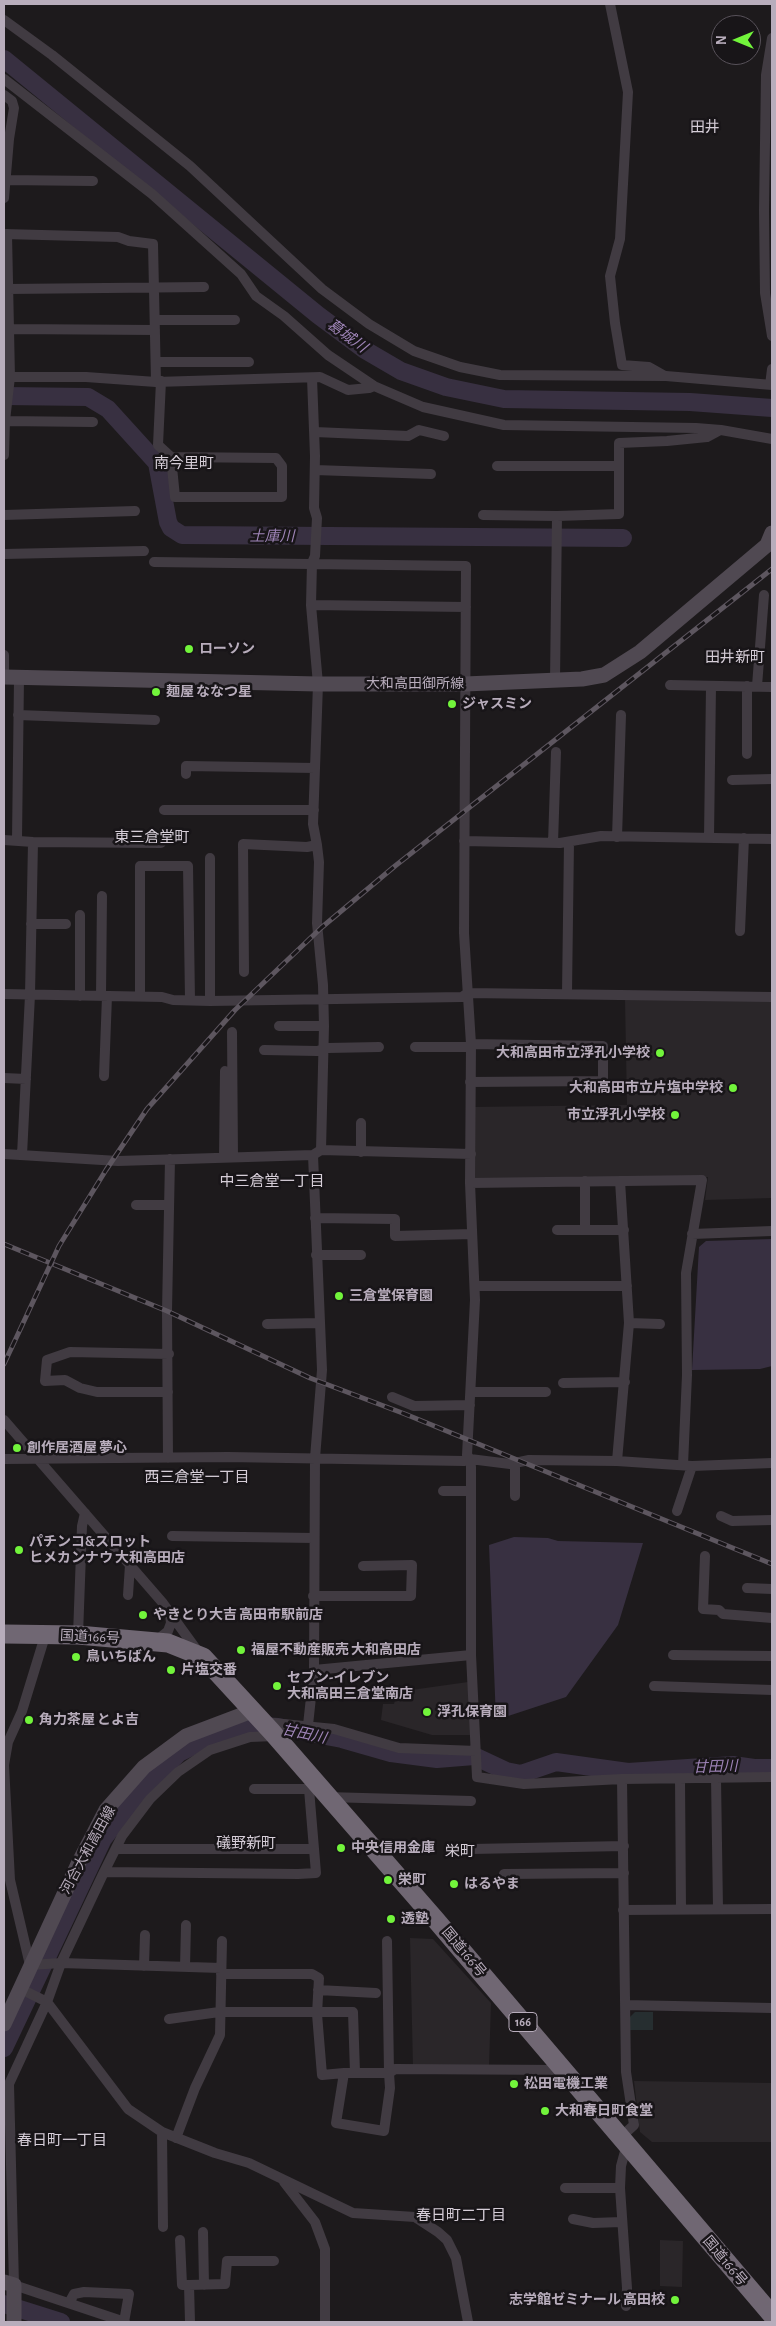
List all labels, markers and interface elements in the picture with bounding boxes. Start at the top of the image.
north arrow [711,15,761,65]
text: N [715,35,729,45]
district label: 田井 [690,118,720,136]
water label: 葛城川 [324,315,370,357]
district label: 南今里町 [154,454,214,472]
water label: 土庫川 [250,527,294,545]
place label: ローソン [199,641,255,657]
marker: ローソン [183,643,195,655]
district label: 田井新町 [705,648,765,666]
street label: 大和高田御所線 [366,676,464,692]
place label: 麺屋 ななつ星 [166,684,252,700]
marker: 麺屋 ななつ星 [150,686,162,698]
place label: ジャスミン [462,696,532,712]
marker: ジャスミン [446,698,458,710]
district label: 東三倉堂町 [115,828,189,846]
place label: 大和高田市立浮孔小学校 [496,1045,650,1061]
marker: 大和高田市立浮孔小学校 [654,1047,666,1059]
place label: 大和高田市立片塩中学校 [569,1080,723,1096]
marker: 大和高田市立片塩中学校 [727,1082,739,1094]
place label: 市立浮孔小学校 [567,1107,665,1123]
marker: 市立浮孔小学校 [669,1109,681,1121]
district label: 中三倉堂一丁目 [220,1172,324,1190]
place label: 三倉堂保育園 [349,1288,433,1304]
marker: 三倉堂保育園 [333,1290,345,1302]
place label: 創作居酒屋 夢心 [27,1440,127,1456]
marker: 創作居酒屋 夢心 [11,1442,23,1454]
district label: 西三倉堂一丁目 [145,1468,249,1486]
place label: パチンコ&スロット ヒメカンナウ 大和高田店 [29,1534,185,1566]
marker: パチンコ&スロット ヒメカンナウ 大和高田店 [13,1544,25,1556]
place label: やきとり大吉 高田市駅前店 [153,1607,323,1623]
marker: やきとり大吉 高田市駅前店 [137,1609,149,1621]
street label: 国道166号 [60,1627,120,1647]
place label: 福屋不動産販売 大和高田店 [251,1642,421,1658]
marker: 福屋不動産販売 大和高田店 [235,1644,247,1656]
place label: 鳥いちばん [86,1649,156,1665]
marker: 鳥いちばん [70,1651,82,1663]
place label: 片塩交番 [181,1662,237,1678]
marker: 片塩交番 [165,1664,177,1676]
place label: セブン-イレブン 大和高田三倉堂南店 [287,1670,413,1702]
marker: セブン-イレブン 大和高田三倉堂南店 [271,1680,283,1692]
place label: 浮孔保育園 [437,1704,507,1720]
marker: 浮孔保育園 [421,1706,433,1718]
place label: 角力茶屋 とよ吉 [39,1712,139,1728]
marker: 角力茶屋 とよ吉 [23,1714,35,1726]
water label: 甘田川 [280,1721,328,1747]
water label: 甘田川 [692,1757,738,1777]
street label: 河合大和高田線 [57,1803,119,1897]
district label: 礒野新町 [216,1834,276,1852]
place label: 中央信用金庫 [351,1840,435,1856]
marker: 中央信用金庫 [335,1842,347,1854]
district label: 栄町 [445,1842,475,1860]
place label: 栄町 [398,1872,426,1888]
marker: 栄町 [382,1874,394,1886]
place label: はるやま [464,1876,520,1892]
marker: はるやま [448,1878,460,1890]
place label: 透塾 [401,1911,429,1927]
marker: 透塾 [385,1913,397,1925]
street label: 国道166号 [438,1924,490,1980]
road number: 166 [509,2012,537,2031]
place label: 松田電機工業 [524,2076,608,2092]
marker: 松田電機工業 [508,2078,520,2090]
place label: 大和春日町食堂 [555,2103,653,2119]
marker: 大和春日町食堂 [539,2105,551,2117]
district label: 春日町一丁目 [17,2131,107,2149]
district label: 春日町二丁目 [416,2206,506,2224]
street label: 国道166号 [699,2233,751,2289]
place label: 志学館ゼミナール 高田校 [509,2292,665,2308]
marker: 志学館ゼミナール 高田校 [669,2294,681,2306]

